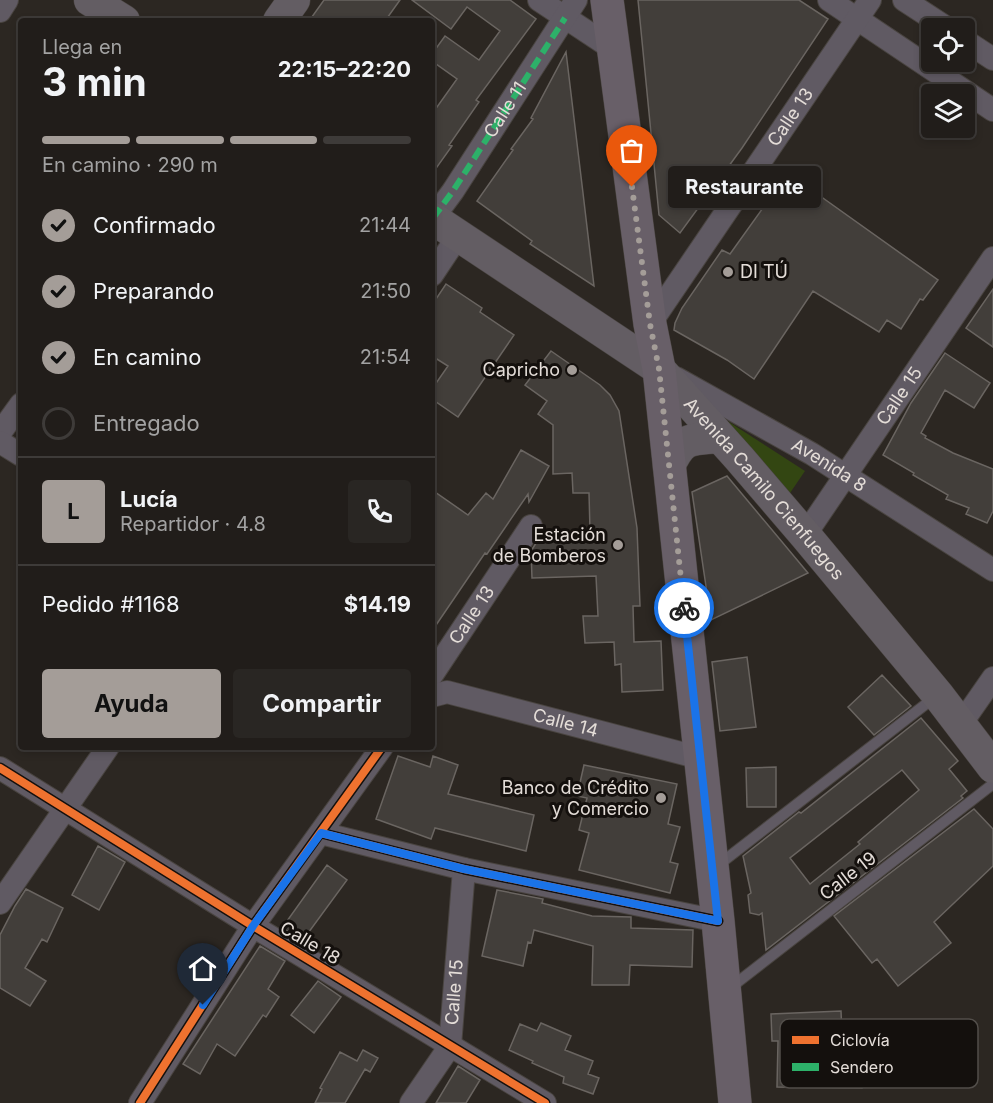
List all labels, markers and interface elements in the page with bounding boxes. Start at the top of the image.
map controls [921,18,975,138]
button: locate [921,18,975,72]
text: Llega en [42,35,122,59]
text: 22:15–22:20 [278,56,411,82]
text: 3 min [42,58,147,105]
street label: Calle 11 [479,78,530,142]
street label: Calle 13 [763,84,817,150]
button: layers [921,84,975,138]
pin [606,125,657,187]
icon: bag [615,134,648,167]
text: En camino · 290 m [42,153,218,177]
callout: Restaurante [668,166,821,208]
text: Restaurante [685,175,804,199]
icon: check [42,209,75,242]
text: Confirmado [93,212,216,238]
text: 21:44 [359,213,411,237]
place label: DI TÚ [740,260,788,282]
marker: DI TÚ [721,265,735,279]
icon: check [42,275,75,308]
text: Preparando [93,278,214,304]
text: 21:50 [360,279,411,303]
icon: check [42,341,75,374]
text: En camino [93,344,201,370]
text: 21:54 [360,345,411,369]
place label: Capricho [483,359,560,380]
marker: Capricho [565,363,579,377]
street label: Calle 15 [872,363,926,429]
street label: Avenida Camilo Cienfuegos [680,393,849,584]
text: Entregado [93,410,200,436]
street label: Avenida 8 [788,434,870,496]
button: phone [348,480,411,543]
text: Lucía [120,486,178,512]
text: L [67,498,80,524]
text: Repartidor · 4.8 [120,512,266,536]
place label: Estación de Bomberos [493,524,606,566]
marker: Estación de Bomberos [611,538,625,552]
courier [654,578,714,638]
street label: Calle 13 [444,581,498,648]
text: Pedido #1168 [42,591,180,617]
text: $14.19 [344,591,411,617]
icon: bike [668,592,701,625]
button: Ayuda [42,669,221,738]
button: Compartir [233,669,411,738]
street label: Calle 14 [531,704,600,741]
place label: Banco de Crédito y Comercio [502,777,649,819]
marker: Banco de Crédito y Comercio [654,791,668,805]
street label: Calle 19 [815,847,880,904]
street label: Calle 18 [277,917,344,969]
pin [177,943,228,1005]
icon: home [186,952,219,985]
street label: Calle 15 [441,959,467,1026]
legend [780,1019,978,1088]
text: Ciclovía [830,1030,890,1050]
text: Sendero [830,1057,894,1077]

